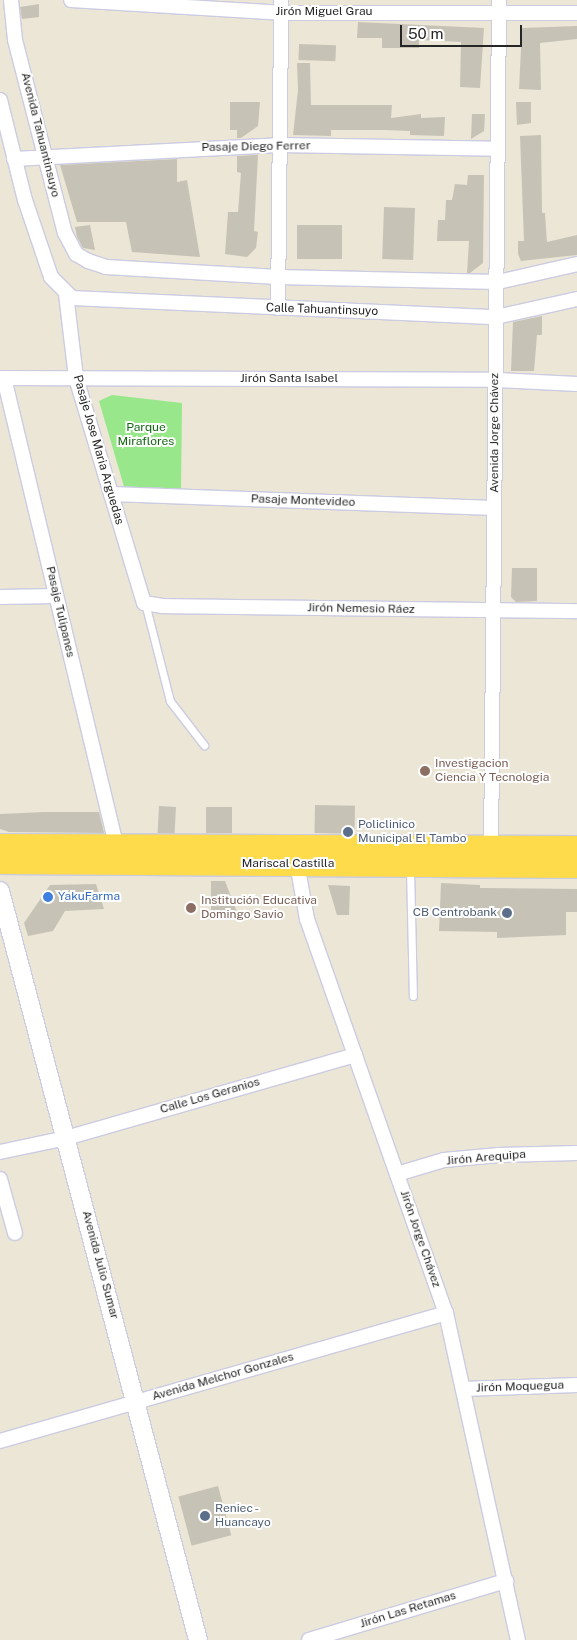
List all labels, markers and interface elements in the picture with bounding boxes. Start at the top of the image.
street label: Jirón Miguel Grau [276,5,372,19]
scale bar [402,15,524,47]
text: 50 m [408,25,443,42]
street label: Avenida Tahuantinsuyo [18,71,62,199]
street label: Pasaje Diego Ferrer [201,139,311,155]
street label: Calle Tahuantinsuyo [266,301,378,319]
street label: Jirón Santa Isabel [240,372,338,386]
street label: Pasaje Jose Maria Arguedas [70,373,126,527]
street label: Avenida Jorge Chávez [488,373,502,493]
park label: Parque Miraflores [118,421,174,449]
street label: Pasaje Montevideo [250,492,356,510]
street label: Pasaje Tulipanes [42,565,78,659]
street label: Jirón Nemesio Ráez [307,601,415,617]
place label: Investigacion Ciencia Y Tecnologia [435,757,550,785]
marker: Investigacion Ciencia Y Tecnologia [419,765,431,777]
place label: Policlinico Municipal El Tambo [358,818,467,846]
marker: Policlinico Municipal El Tambo [342,826,354,838]
street label: Mariscal Castilla [242,857,334,871]
place label: YakuFarma [58,890,120,904]
marker: YakuFarma [42,891,54,903]
place label: Institución Educativa Domingo Savio [201,894,317,922]
marker: Institución Educativa Domingo Savio [185,902,197,914]
place label: CB Centrobank [413,906,497,920]
marker: CB Centrobank [501,907,513,919]
street label: Calle Los Geranios [158,1075,262,1117]
street label: Jirón Arequipa [446,1147,526,1169]
street label: Jirón Jorge Chávez [397,1189,443,1289]
street label: Avenida Julio Sumar [79,1209,121,1321]
street label: Avenida Melchor Gonzales [151,1350,295,1404]
street label: Jirón Moquegua [476,1378,564,1396]
place label: Reniec - Huancayo [215,1502,271,1530]
marker: Reniec - Huancayo [199,1510,211,1522]
street label: Jirón Las Retamas [358,1589,458,1631]

